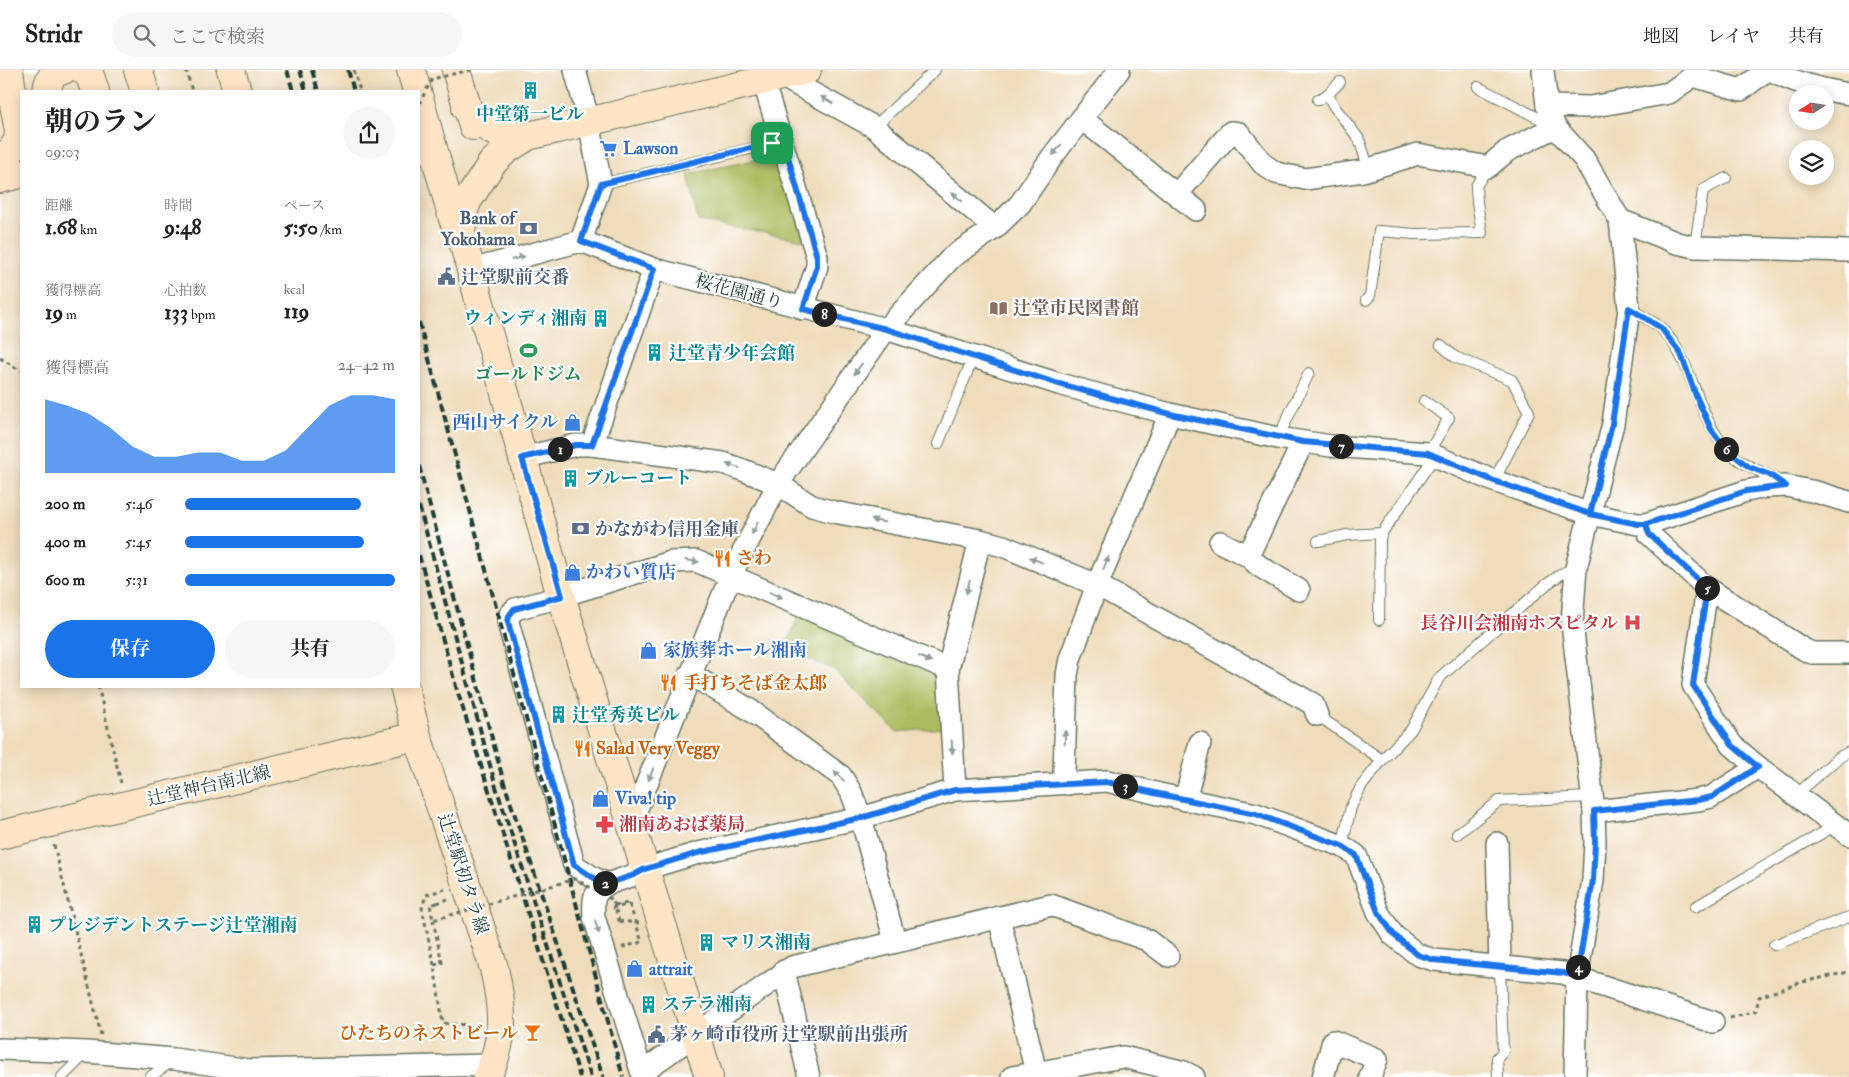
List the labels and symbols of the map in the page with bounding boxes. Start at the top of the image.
building icon: 中堂第一ビル [520,81,540,101]
north arrow [1789,85,1834,130]
one-way arrow [820,96,835,104]
place label: 中堂第一ビル [476,103,584,126]
pin [751,122,793,164]
place label: Lawson [623,137,679,160]
supermarket icon: Lawson [599,138,619,158]
one-way arrow [1051,143,1062,156]
one-way arrow [950,192,963,203]
place label: Bank of Yokohama [440,207,518,251]
bank icon: Bank of Yokohama [519,218,539,238]
one-way arrow [511,253,526,261]
place label: 辻堂駅前交番 [461,266,569,289]
public building icon: 辻堂駅前交番 [437,267,457,287]
street label: 桜花園通り [693,269,785,315]
place label: 辻堂市民図書館 [1013,297,1139,320]
library icon: 辻堂市民図書館 [989,298,1009,318]
pin: 8 [812,302,836,326]
place label: ウィンディ湘南 [464,307,587,330]
building icon: ウィンディ湘南 [591,308,611,328]
sports icon: ゴールドジム [518,341,538,361]
place label: 辻堂青少年会館 [669,342,795,365]
building icon: 辻堂青少年会館 [645,343,665,363]
one-way arrow [853,362,863,376]
place label: ゴールドジム [475,363,581,386]
place label: 西山サイクル [452,411,558,434]
shop icon: 西山サイクル [562,412,582,432]
pin: 7 [1328,434,1354,458]
pin: 1 [548,436,572,462]
pin: 6 [1714,436,1738,462]
one-way arrow [725,462,740,470]
place label: ブルーコート [585,467,692,490]
building icon: ブルーコート [561,468,581,488]
one-way arrow [870,516,886,524]
place label: かながわ信用金庫 [595,518,739,541]
bank icon: かながわ信用金庫 [571,519,591,539]
one-way arrow [751,520,759,535]
place label: さわ [736,547,772,570]
restaurant icon: さわ [712,548,732,568]
one-way arrow [1028,555,1043,563]
one-way arrow [1102,555,1110,570]
one-way arrow [685,558,701,566]
place label: かわい質店 [586,561,676,584]
shop icon: かわい質店 [562,562,582,582]
pin: 5 [1694,576,1720,600]
one-way arrow [964,580,972,595]
one-way arrow [769,591,783,599]
place label: 長谷川会湘南ホスピタル [1420,612,1618,635]
hospital icon: 長谷川会湘南ホスピタル [1622,613,1642,633]
place label: 家族葬ホール湘南 [663,639,807,662]
shop icon: 家族葬ホール湘南 [639,640,659,660]
one-way arrow [918,656,932,664]
place label: 手打ちそば金太郎 [683,672,827,695]
restaurant icon: 手打ちそば金太郎 [659,673,679,693]
place label: 辻堂秀英ビル [572,704,680,727]
building icon: 辻堂秀英ビル [548,705,568,725]
one-way arrow [1062,728,1070,744]
place label: Salad Very Veggy [596,737,721,760]
restaurant icon: Salad Very Veggy [572,738,592,758]
one-way arrow [949,740,957,756]
street label: 辻堂神台南北線 [145,761,273,811]
one-way arrow [646,766,654,781]
one-way arrow [833,770,845,782]
pin: 3 [1112,774,1138,798]
place label: Viva! tip [614,787,676,810]
shop icon: Viva! tip [591,788,611,808]
street label: 辻堂駅初タラ線 [433,811,493,937]
place label: 湘南あおば薬局 [619,813,745,836]
pharmacy icon: 湘南あおば薬局 [595,814,615,834]
pin: 2 [592,870,618,896]
place label: プレジデントステージ辻堂湘南 [48,914,298,937]
building icon: プレジデントステージ辻堂湘南 [24,915,44,935]
one-way arrow [594,919,602,934]
place label: マリス湘南 [721,931,811,954]
building icon: マリス湘南 [697,932,717,952]
pin: 4 [1566,954,1590,980]
place label: attrait [649,958,693,981]
shop icon: attrait [625,959,645,979]
place label: ステラ湘南 [662,993,752,1016]
building icon: ステラ湘南 [638,994,658,1014]
place label: ひたちのネストビール [339,1022,518,1045]
bar icon: ひたちのネストビール [522,1023,542,1043]
place label: 茅ヶ崎市役所 辻堂駅前出張所 [670,1023,908,1046]
public building icon: 茅ヶ崎市役所 辻堂駅前出張所 [646,1024,666,1044]

